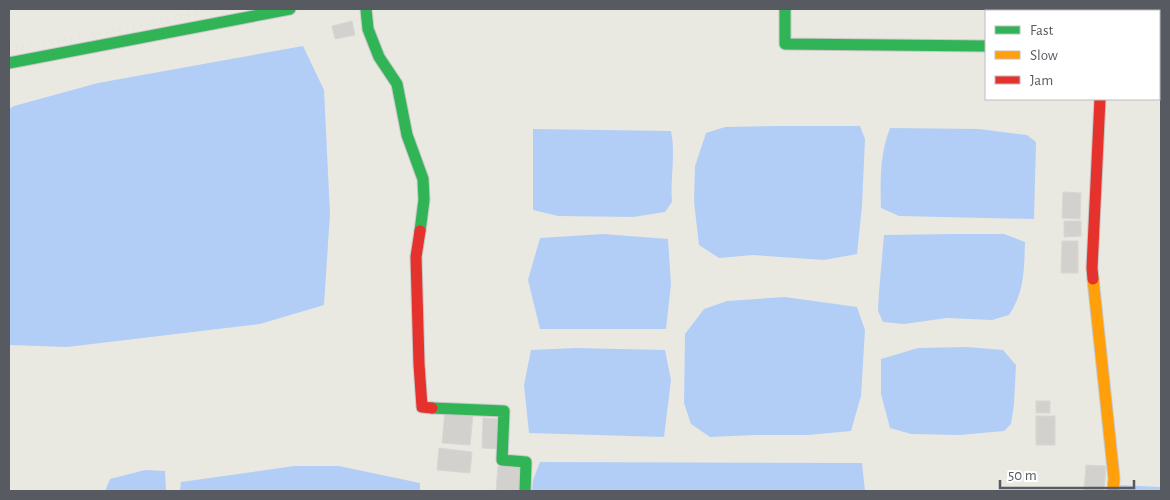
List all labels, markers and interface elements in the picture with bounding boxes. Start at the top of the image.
legend [985,10,1160,100]
text: Fast [1030,23,1054,38]
text: Slow [1030,48,1058,63]
text: Jam [1030,73,1053,88]
scale bar [1000,458,1134,490]
text: 50 m [1008,468,1037,483]

